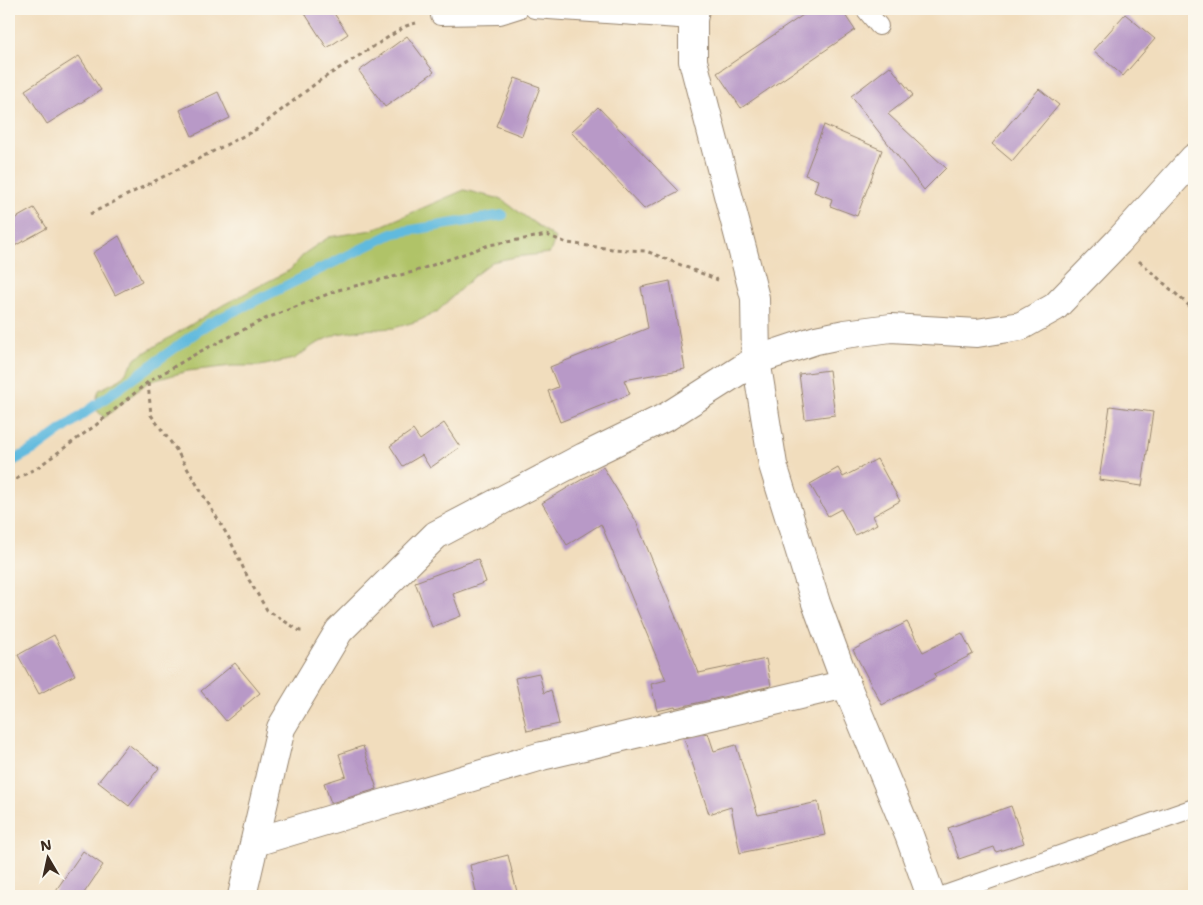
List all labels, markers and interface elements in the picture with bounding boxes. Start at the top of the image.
north arrow [22,832,72,882]
text: N [39,835,53,855]

